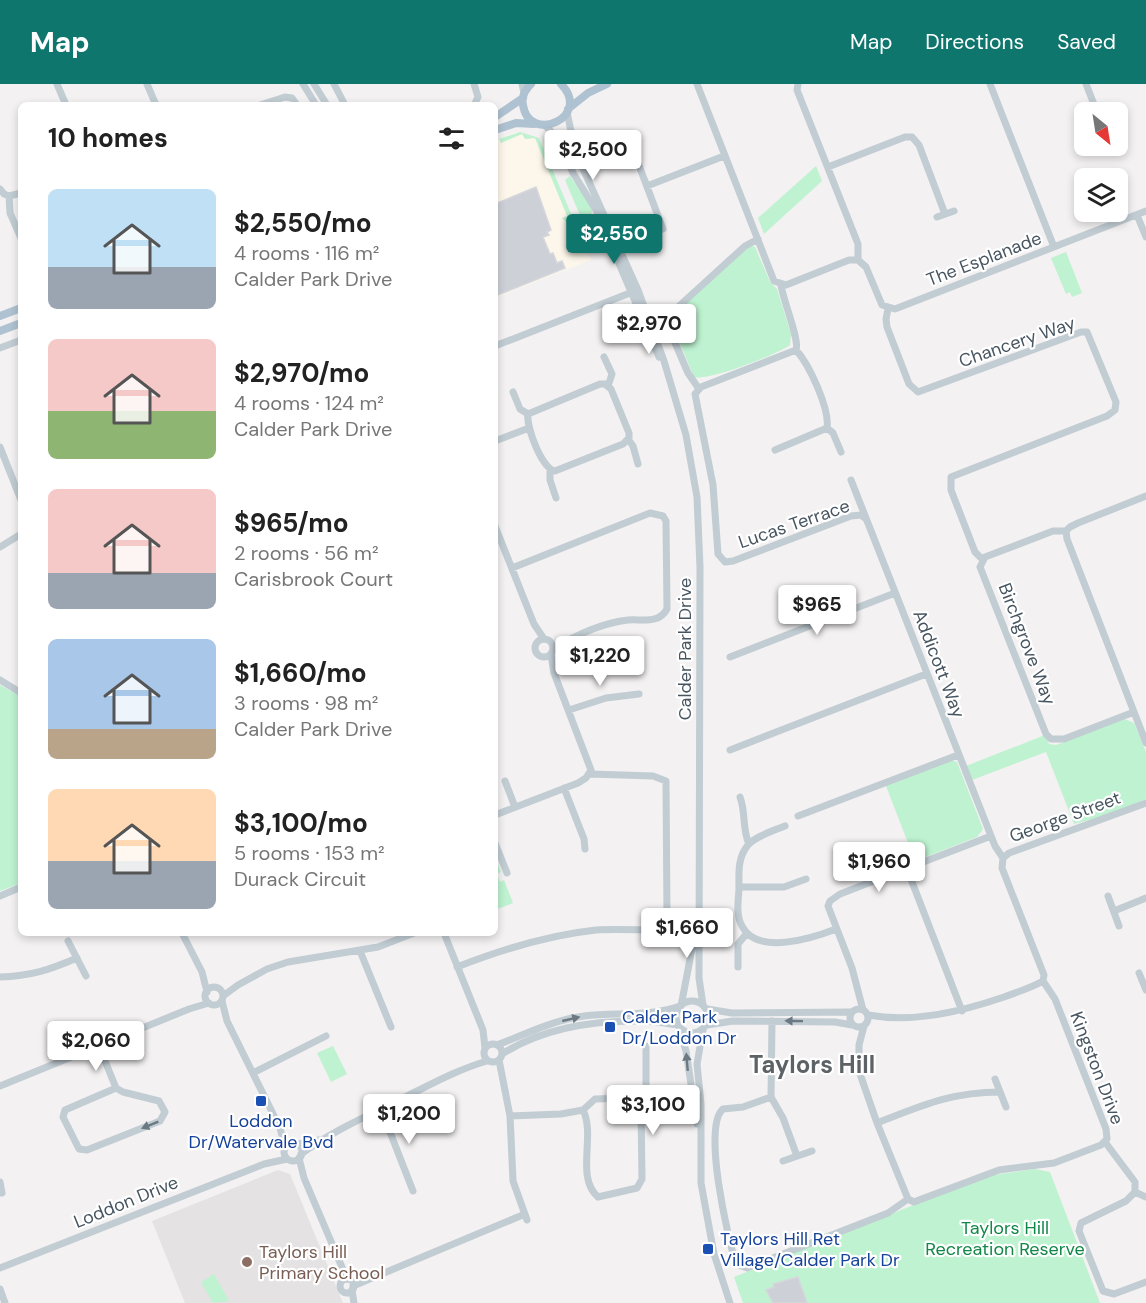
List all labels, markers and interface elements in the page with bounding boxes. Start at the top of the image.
text: Map [30,24,90,61]
text: Map [850,28,892,56]
text: Directions [925,28,1024,56]
text: Saved [1057,28,1116,56]
north arrow [1074,102,1128,156]
map controls [1074,102,1128,222]
text: 10 homes [48,121,168,155]
icon: filters [435,122,468,155]
pin: $2,500 [544,130,642,181]
text: $2,500 [558,136,628,162]
button: layers [1074,168,1128,222]
text: $2,550/mo [234,206,372,240]
icon: home [96,213,168,285]
pin: $2,550 [565,214,663,265]
text: $2,550 [580,220,648,246]
street label: The Esplanade [923,226,1045,292]
text: 4 rooms · 116 m² [234,240,379,266]
text: Calder Park Drive [234,266,392,292]
pin: $2,970 [600,304,698,355]
text: $2,970 [616,310,682,336]
street label: Chancery Way [956,311,1078,373]
text: $2,970/mo [234,356,369,390]
icon: home [96,363,168,435]
text: 4 rooms · 124 m² [234,390,384,416]
text: Calder Park Drive [234,416,392,442]
street label: Lucas Terrace [735,494,853,554]
text: $965/mo [234,506,349,540]
icon: home [96,513,168,585]
text: 2 rooms · 56 m² [234,540,379,566]
text: Carisbrook Court [234,566,393,592]
street label: Calder Park Drive [673,578,697,720]
street label: Birchgrove Way [993,580,1061,708]
pin: $965 [781,585,853,636]
text: $965 [792,591,842,617]
street label: Addicott Way [907,607,971,721]
pin: $1,220 [551,636,649,687]
text: $1,220 [569,642,631,668]
text: $1,660/mo [234,656,367,690]
icon: home [96,663,168,735]
text: 3 rooms · 98 m² [234,690,378,716]
text: Calder Park Drive [234,716,392,742]
street label: George Street [1006,786,1124,848]
text: $3,100/mo [234,806,368,840]
icon: home [96,813,168,885]
text: 5 rooms · 153 m² [234,840,385,866]
pin: $1,960 [830,842,928,893]
text: $1,960 [847,848,911,874]
text: Durack Circuit [234,866,366,892]
pin: $1,660 [638,908,736,959]
text: $1,660 [655,914,719,940]
place label: Calder Park Dr/Loddon Dr [622,1005,737,1050]
street label: Kingston Drive [1064,1008,1130,1128]
one-way arrow [562,1013,581,1023]
one-way arrow [784,1016,803,1026]
marker: Calder Park Dr/Loddon Dr [603,1020,617,1034]
pin: $2,060 [47,1021,145,1072]
text: $2,060 [61,1027,131,1053]
district label: Taylors Hill [749,1049,875,1080]
one-way arrow [682,1052,692,1071]
pin: $3,100 [604,1085,702,1136]
text: $3,100 [621,1091,685,1117]
marker: Loddon Dr/Watervale Bvd [254,1094,268,1108]
pin: $1,200 [360,1094,458,1145]
text: $1,200 [377,1100,441,1126]
place label: Loddon Dr/Watervale Bvd [189,1109,333,1154]
one-way arrow [140,1120,158,1130]
street label: Loddon Drive [70,1170,182,1234]
park label: Taylors Hill Recreation Reserve [925,1216,1085,1261]
place label: Taylors Hill Ret Village/Calder Park Dr [720,1227,900,1272]
place label: Taylors Hill Primary School [259,1240,384,1285]
marker: Taylors Hill Ret Village/Calder Park Dr [701,1242,715,1256]
marker: Taylors Hill Primary School [240,1255,254,1269]

